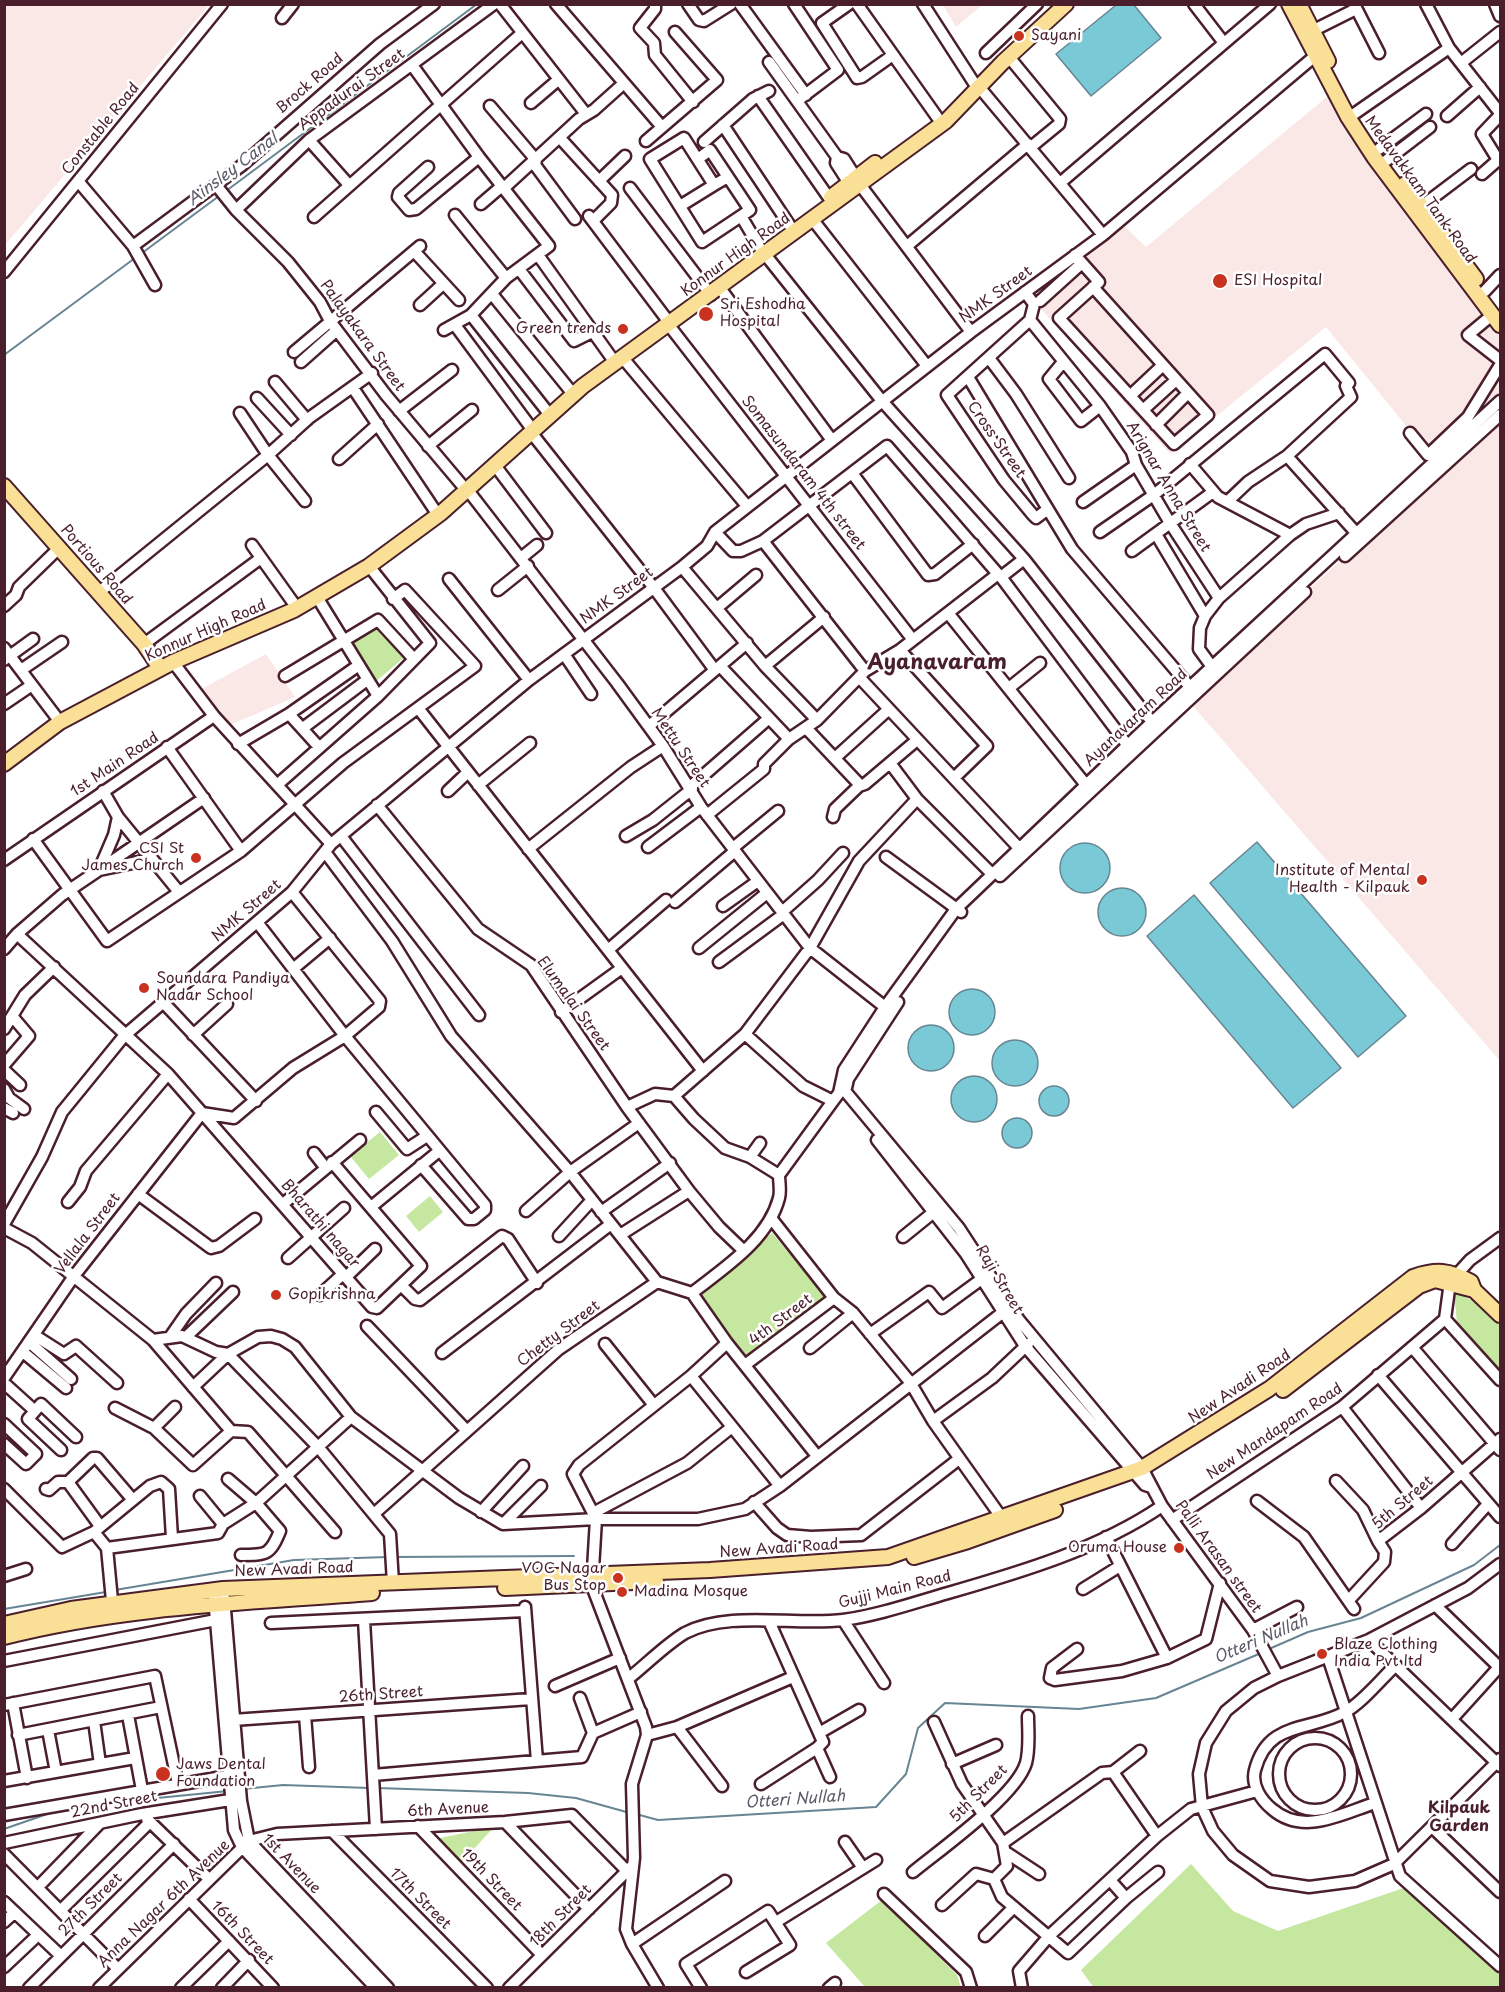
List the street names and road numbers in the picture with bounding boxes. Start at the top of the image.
street label: Appadurai Street [295,45,409,135]
street label: Brock Road [273,50,347,118]
street label: Constable Road [59,80,143,178]
street label: Medavakkam Tank Road [1360,113,1480,267]
street label: Konnur High Road [678,209,794,301]
street label: NMK Street [956,263,1036,327]
street label: Palayakara Street [316,277,408,395]
street label: Somasundaram 4th street [737,392,869,554]
street label: Cross Street [963,398,1029,482]
street label: Arignar Anna Street [1122,419,1214,555]
street label: Portious Road [56,521,136,609]
street label: NMK Street [577,564,657,628]
street label: Konnur High Road [143,596,269,666]
street label: Ayanavaram Road [1081,665,1191,771]
street label: Mettu Street [647,705,713,791]
street label: 1st Main Road [68,729,162,801]
street label: NMK Street [209,876,285,946]
street label: Elumalai Street [533,953,613,1055]
street label: Bharathi nagar [277,1176,363,1272]
street label: Vellala Street [52,1190,124,1278]
street label: Raji Street [971,1242,1027,1318]
street label: 4th Street [746,1290,816,1350]
street label: Chetty Street [514,1297,604,1371]
street label: New Avadi Road [1186,1346,1294,1428]
street label: New Mandapam Road [1204,1380,1346,1484]
street label: 5th Street [1369,1472,1437,1534]
street label: Palli Arasan street [1171,1497,1265,1617]
street label: New Avadi Road [719,1536,839,1562]
street label: New Avadi Road [234,1559,354,1581]
street label: Gujji Main Road [837,1567,953,1613]
street label: 26th Street [338,1683,424,1707]
street label: 5th Street [946,1761,1012,1827]
street label: 22nd Street [69,1788,159,1822]
street label: 6th Avenue [407,1799,489,1821]
street label: 1st Avenue [258,1830,324,1898]
street label: Anna Nagar 6th Avenue [94,1836,234,1972]
street label: 19th Street [457,1845,525,1915]
street label: 17th Street [386,1865,454,1933]
street label: 27th Street [56,1870,126,1940]
street label: 18th Street [526,1881,596,1951]
street label: 16th Street [207,1897,277,1969]

